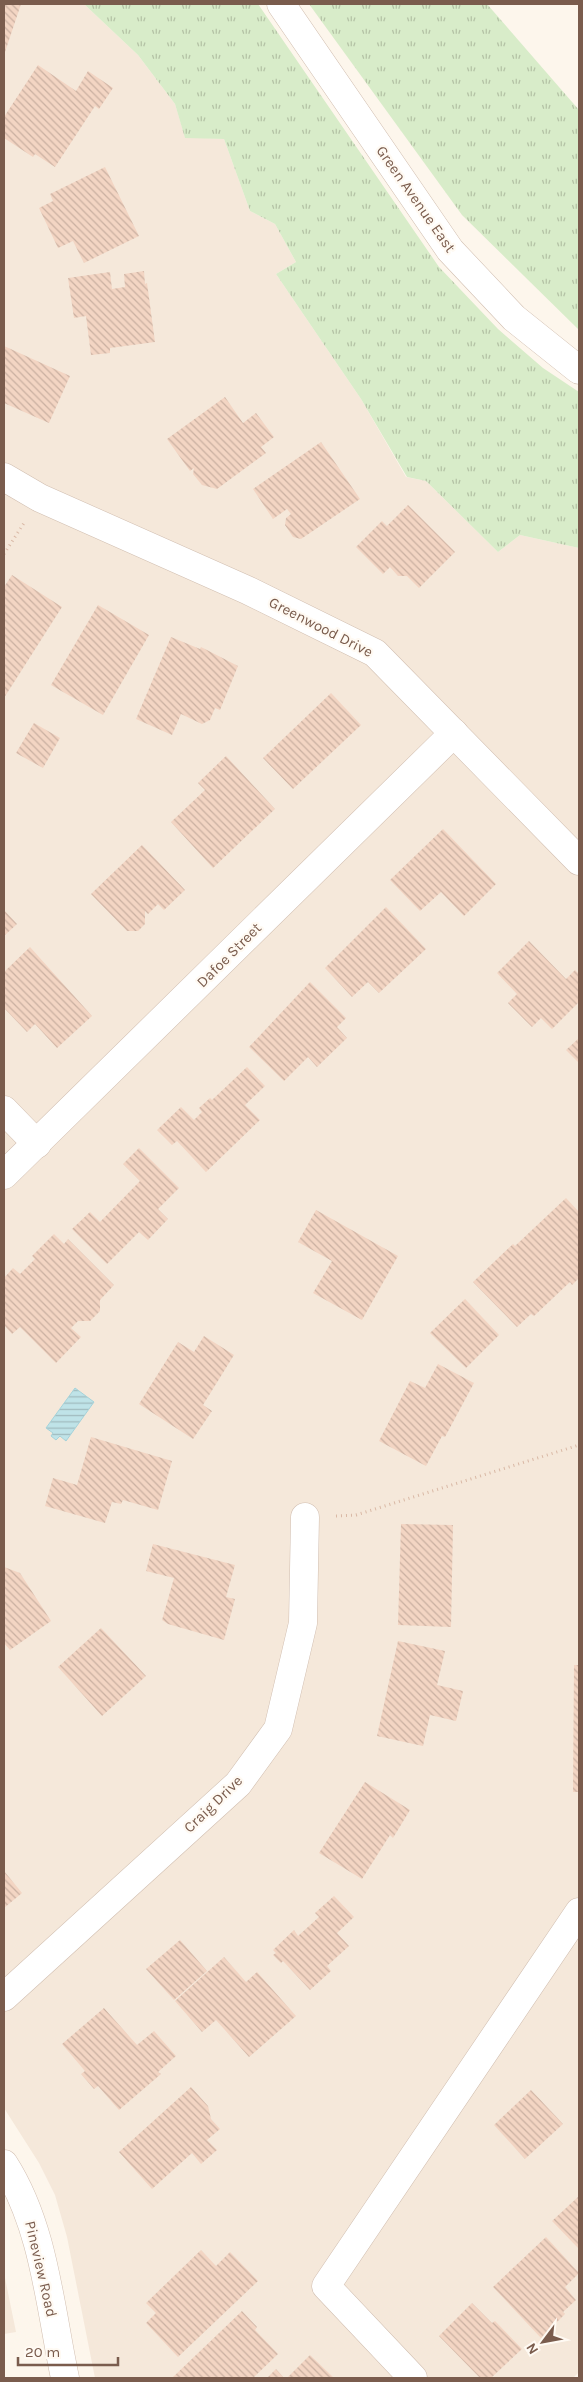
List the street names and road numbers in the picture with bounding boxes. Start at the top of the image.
street label: Green Avenue East [372,142,460,256]
street label: Greenwood Drive [266,593,376,661]
street label: Dafoe Street [193,919,265,991]
street label: Craig Drive [180,1772,246,1836]
street label: Pineview Road [21,2219,61,2319]

